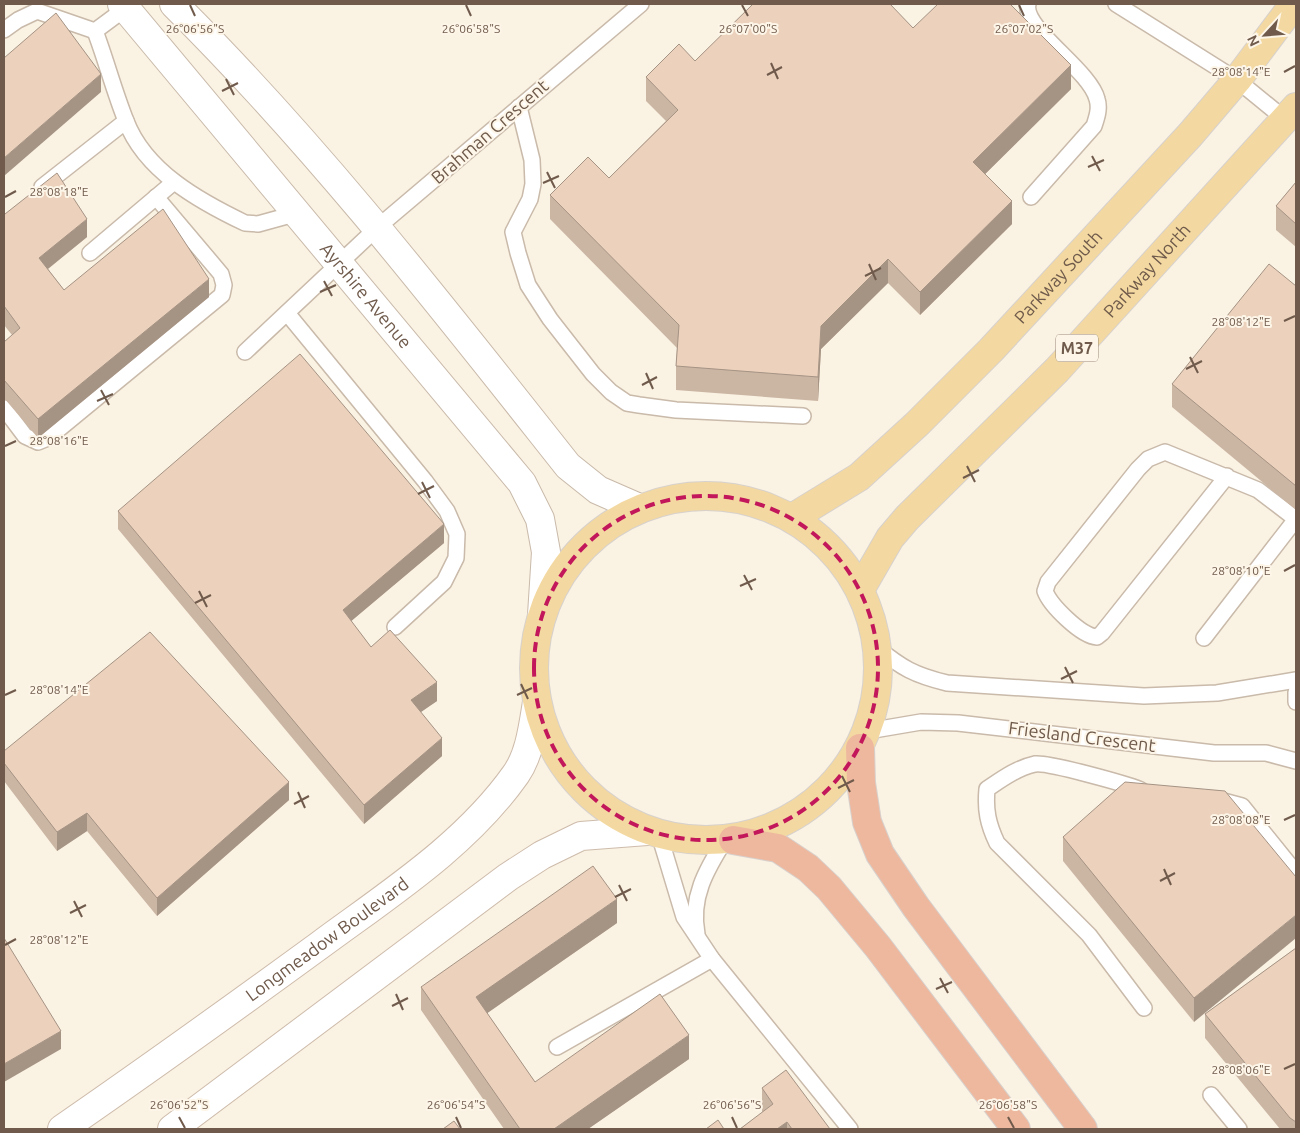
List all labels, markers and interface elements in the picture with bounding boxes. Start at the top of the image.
north arrow [1240,10,1290,60]
text: 26°06'56"S [166,22,224,35]
text: 26°06'58"S [442,22,500,35]
text: 26°07'00"S [719,22,777,35]
text: 26°07'02"S [995,22,1053,35]
text: N [1244,32,1263,49]
text: 28°08'14"E [1212,65,1271,78]
street label: Brahman Crescent [427,75,552,187]
text: 28°08'18"E [30,185,89,198]
street label: Parkway North [1099,219,1194,321]
street label: Parkway South [1010,226,1106,327]
street label: Ayrshire Avenue [317,238,416,352]
text: 28°08'12"E [1212,315,1271,328]
road number: M37 [1056,334,1098,362]
text: 28°08'16"E [30,434,89,447]
text: 28°08'10"E [1212,564,1271,577]
text: 28°08'14"E [30,683,89,696]
street label: Friesland Crescent [1007,717,1157,755]
text: 28°08'08"E [1212,813,1271,826]
street label: Longmeadow Boulevard [241,873,412,1005]
text: 28°08'12"E [30,933,89,946]
text: 28°08'06"E [1212,1063,1271,1076]
text: 26°06'52"S [150,1098,208,1111]
text: 26°06'54"S [427,1098,485,1111]
text: 26°06'56"S [703,1098,761,1111]
text: 26°06'58"S [979,1098,1037,1111]

